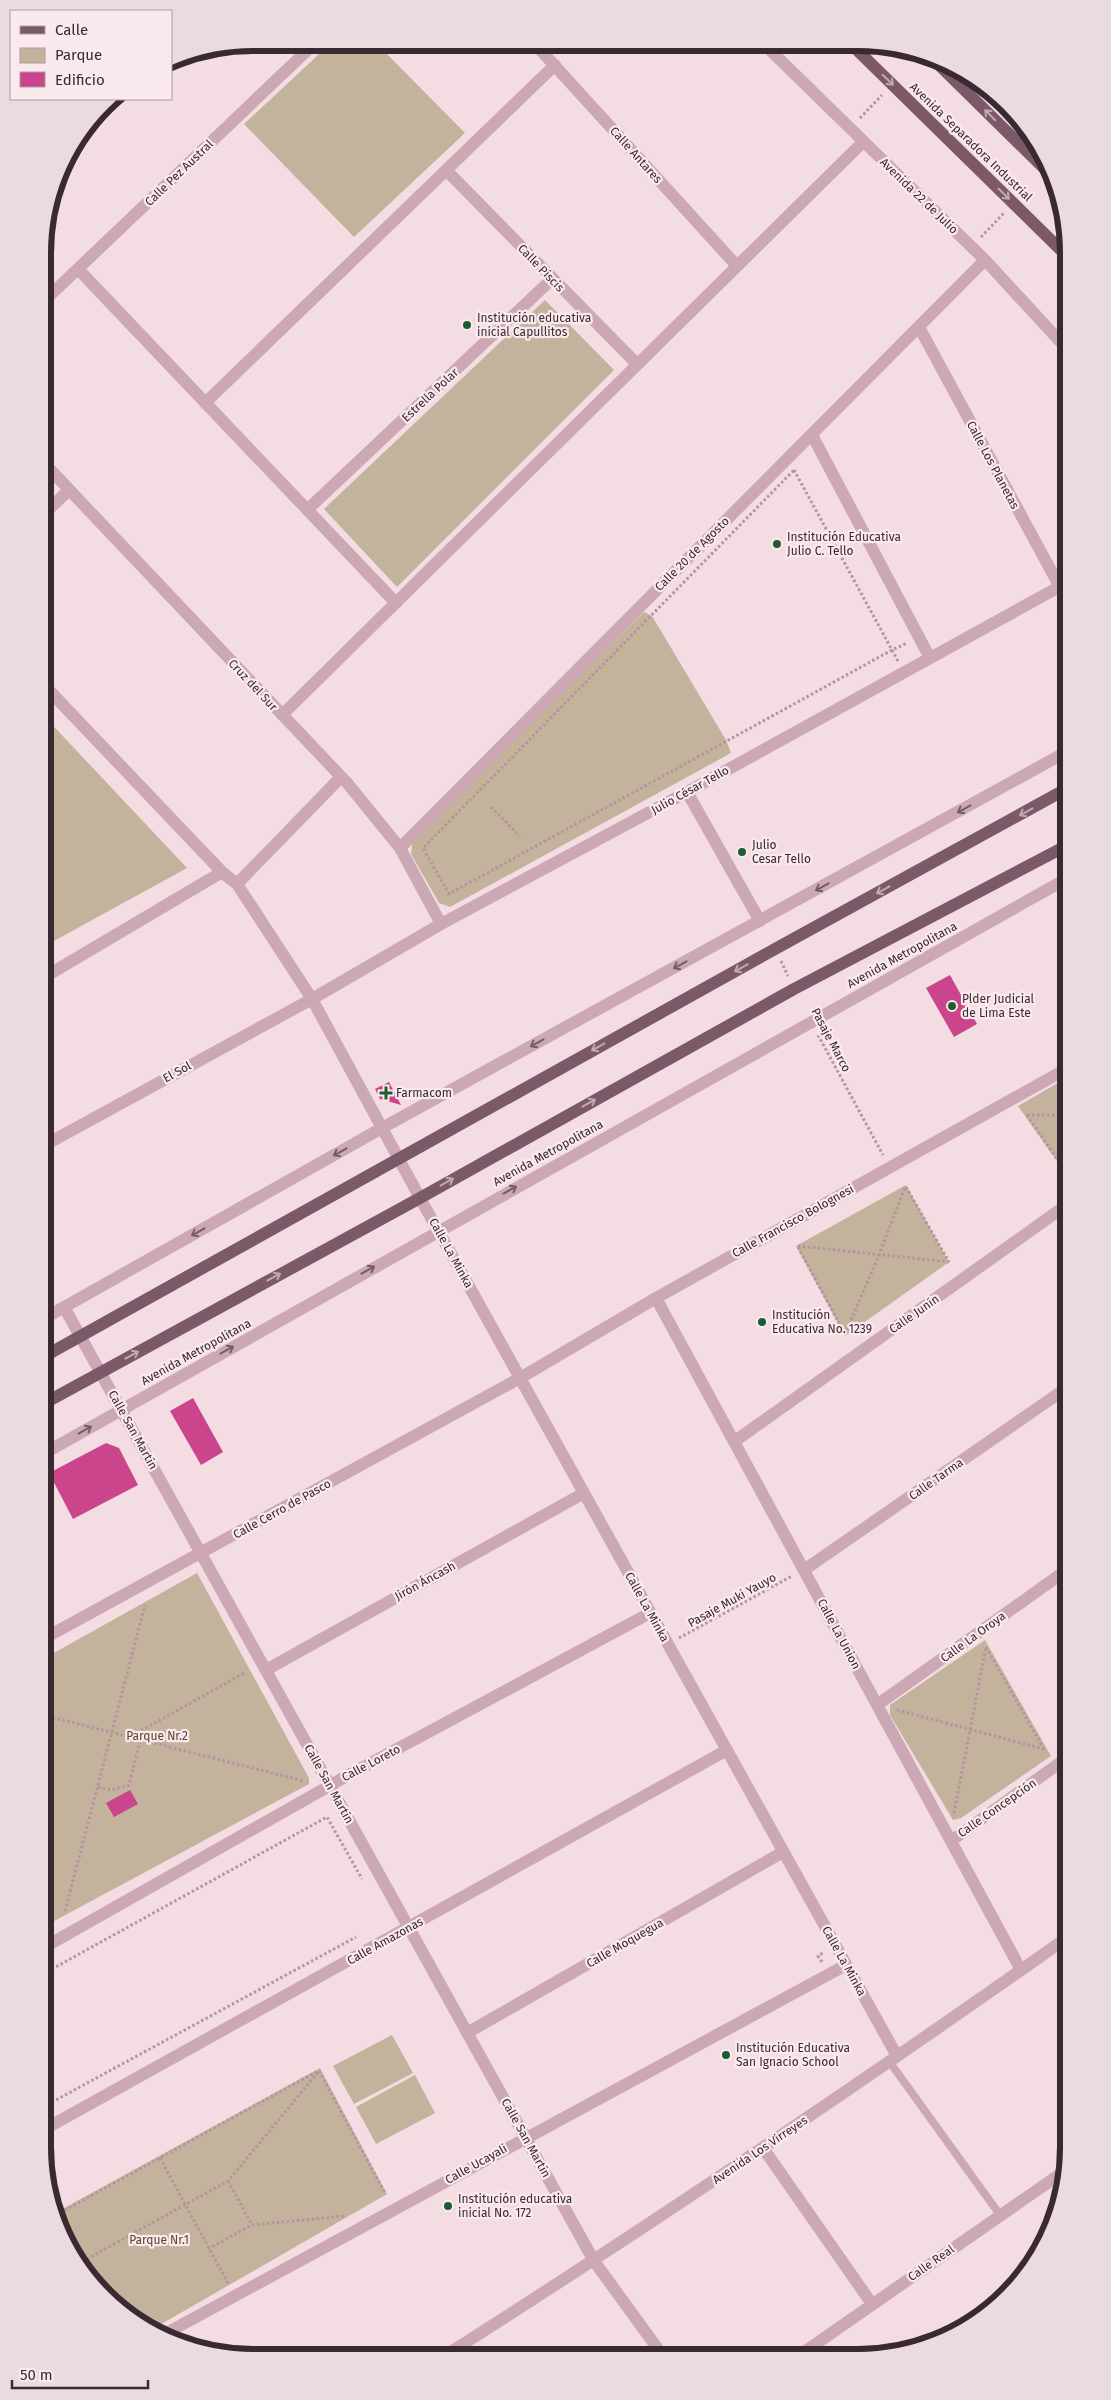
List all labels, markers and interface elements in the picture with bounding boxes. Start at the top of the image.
legend [10,10,172,100]
text: Calle [55,21,88,39]
text: Parque [55,46,102,64]
text: Edificio [55,71,105,89]
one-way arrow [882,74,894,86]
street label: Avenida Separadora Industrial [907,80,1035,205]
one-way arrow [984,109,997,121]
street label: Calle Antares [607,124,665,186]
street label: Calle Pez Austral [142,137,216,209]
street label: Avenida 22 de Julio [877,155,961,237]
one-way arrow [998,188,1010,200]
street label: Calle Piscis [515,241,567,295]
place label: Institución educativa inicial Capullitos [477,311,591,339]
marker: Institución educativa inicial Capullitos [461,319,473,331]
street label: Estrella Polar [399,365,461,425]
street label: Calle Los Planetas [964,419,1022,512]
street label: Calle 20 de Agosto [652,514,732,594]
place label: Institución Educativa Julio C. Tello [787,530,901,558]
marker: Institución Educativa Julio C. Tello [771,538,783,550]
street label: Cruz del Sur [226,656,281,714]
street label: Julio César Tello [649,763,731,817]
one-way arrow [958,804,972,814]
one-way arrow [1018,807,1033,817]
place label: Julio Cesar Tello [752,838,811,866]
marker: Julio Cesar Tello [736,846,748,858]
one-way arrow [815,883,830,892]
one-way arrow [876,886,891,895]
street label: Avenida Metropolitana [845,919,959,991]
one-way arrow [672,960,687,970]
one-way arrow [733,963,748,973]
place label: Plder Judicial de Lima Este [962,992,1035,1020]
marker: Plder Judicial de Lima Este [946,1000,958,1012]
street label: Pasaje Marco [808,1006,854,1074]
one-way arrow [530,1039,545,1048]
one-way arrow [591,1042,606,1052]
street label: El Sol [160,1058,194,1085]
place label: Farmacom [396,1086,452,1100]
marker: Farmacom [380,1087,392,1099]
one-way arrow [582,1098,597,1108]
street label: Avenida Metropolitana [491,1117,605,1189]
one-way arrow [332,1147,347,1157]
one-way arrow [440,1177,454,1187]
street label: Calle Francisco Bolognesi [730,1182,856,1260]
one-way arrow [502,1185,517,1195]
street label: Calle La Minka [426,1216,476,1290]
one-way arrow [191,1227,206,1237]
one-way arrow [361,1265,375,1275]
one-way arrow [266,1272,281,1282]
street label: Calle Junín [886,1292,942,1336]
place label: Institución Educativa No. 1239 [772,1308,872,1336]
street label: Avenida Metropolitana [139,1316,253,1388]
marker: Institución Educativa No. 1239 [756,1316,768,1328]
one-way arrow [219,1345,234,1354]
one-way arrow [124,1350,139,1360]
street label: Calle San Martín [105,1388,161,1472]
one-way arrow [78,1425,93,1435]
street label: Calle Tarma [906,1455,966,1503]
street label: Calle Cerro de Pasco [231,1476,333,1542]
street label: Jirón Áncash [392,1558,458,1603]
street label: Calle La Minka [622,1570,672,1644]
street label: Pasaje Muki Yauyo [685,1570,779,1630]
street label: Calle La Union [815,1596,863,1672]
street label: Calle La Oroya [938,1609,1008,1665]
park label: Parque Nr.2 [126,1729,188,1743]
street label: Calle San Martín [301,1742,357,1826]
street label: Calle Loreto [339,1742,403,1784]
street label: Calle Concepción [955,1776,1039,1840]
street label: Calle Amazonas [345,1914,426,1968]
street label: Calle Moquegua [584,1915,666,1971]
street label: Calle La Minka [819,1924,869,1998]
place label: Institución Educativa San Ignacio School [736,2041,850,2069]
marker: Institución Educativa San Ignacio School [720,2049,732,2061]
street label: Calle San Martín [498,2096,554,2180]
street label: Avenida Los Virreyes [710,2113,810,2187]
street label: Calle Ucayali [443,2141,509,2187]
place label: Institución educativa inicial No. 172 [458,2192,572,2220]
marker: Institución educativa inicial No. 172 [442,2200,454,2212]
park label: Parque Nr.1 [129,2233,189,2247]
street label: Calle Real [905,2242,957,2284]
scale bar [12,2358,149,2390]
text: 50 m [20,2366,53,2384]

